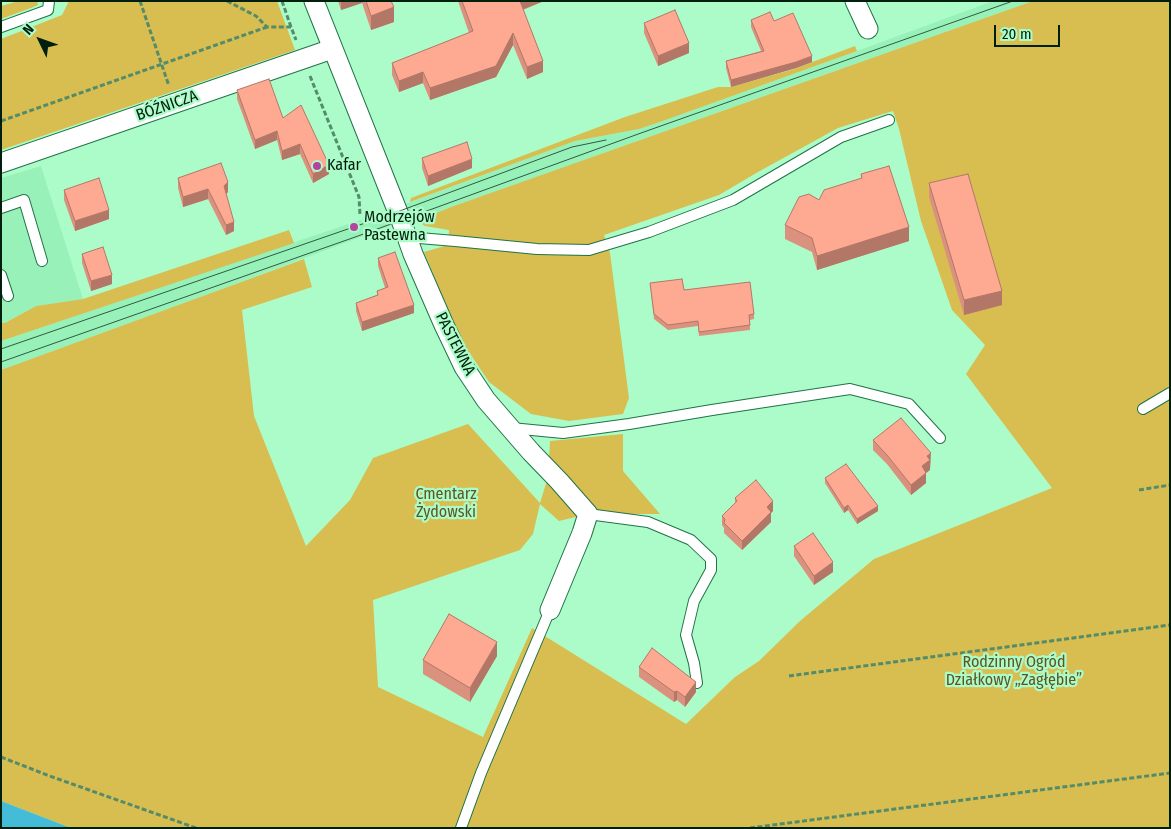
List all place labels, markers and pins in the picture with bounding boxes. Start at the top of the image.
place label: Kafar [327,156,361,176]
marker: Kafar [311,160,323,172]
place label: Modrzejów Pastewna [364,208,435,246]
marker: Modrzejów Pastewna [348,221,360,233]

